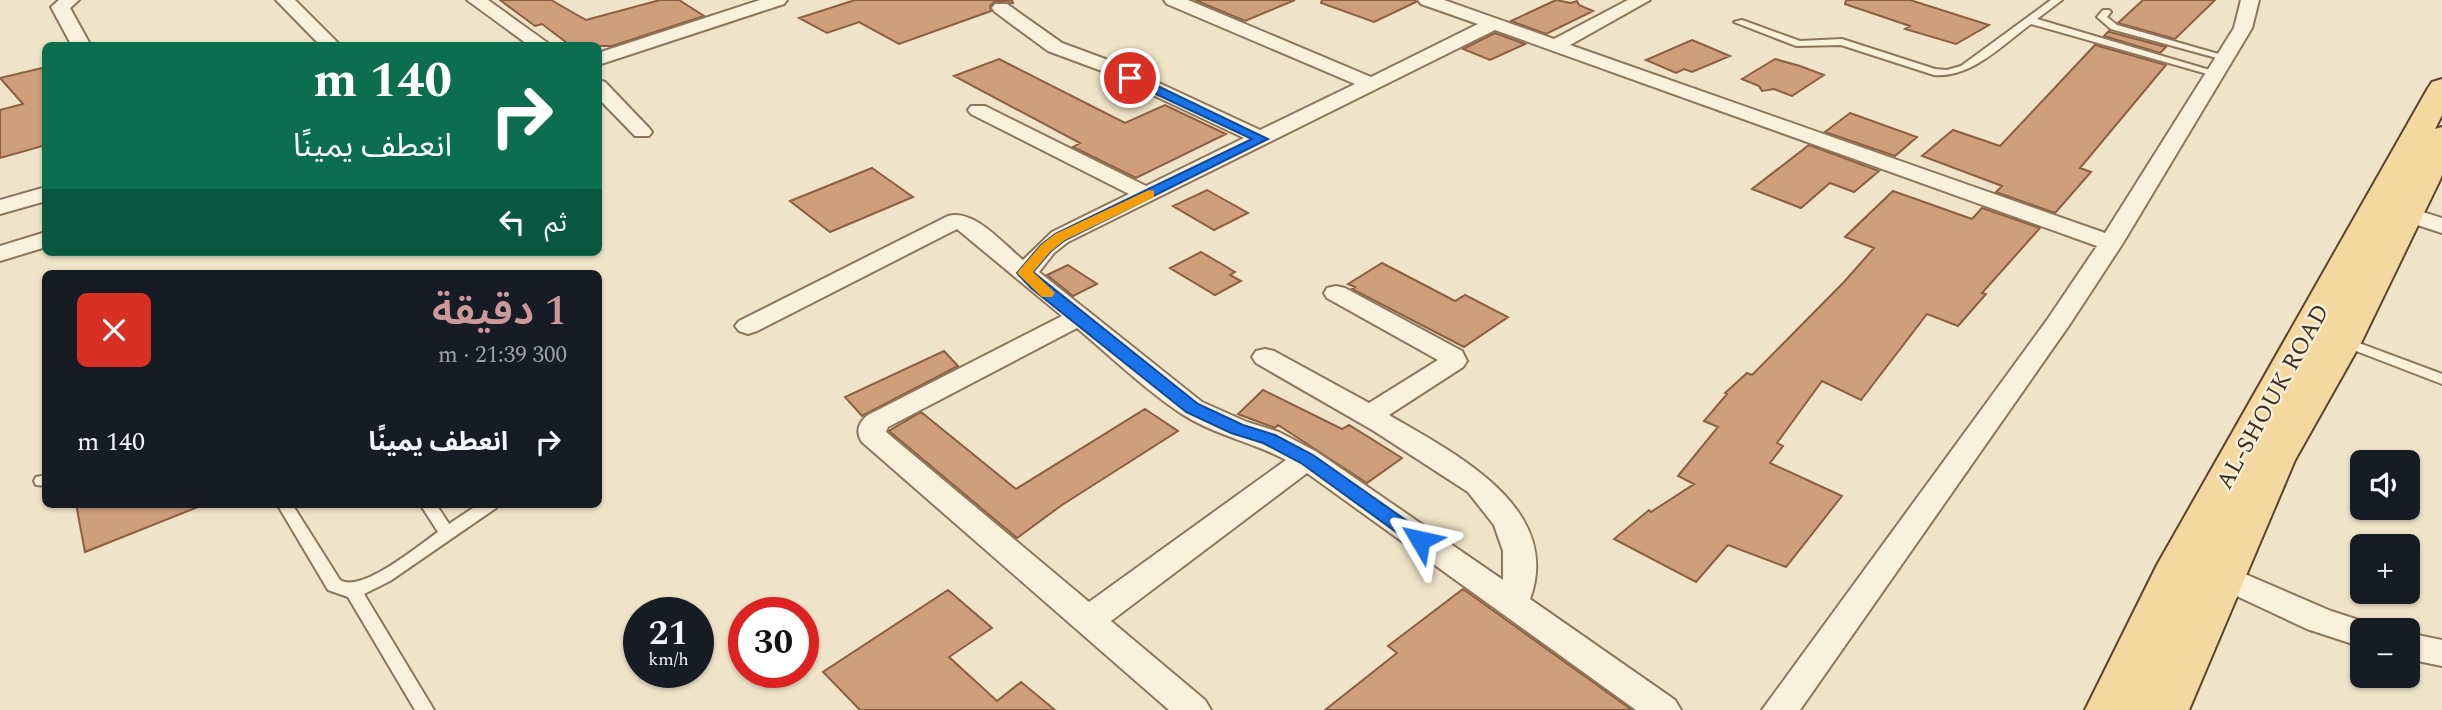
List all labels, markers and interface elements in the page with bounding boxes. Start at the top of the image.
text: 140 m [313,44,452,119]
pin [1100,48,1160,108]
icon: arrive [1111,59,1149,97]
icon: right [476,70,567,161]
text: انعطف يمينًا [293,122,452,171]
icon: left [493,203,531,241]
text: ثم [545,203,567,243]
text: 1 دقيقة [432,280,567,343]
button: close [77,293,151,367]
street label: AL-SHOUK ROAD [2207,298,2339,496]
text: 300 m · 21:39 [438,338,567,373]
text: 140 m [77,422,145,462]
text: انعطف يمينًا [369,422,508,462]
icon: right [529,423,567,461]
map controls [2350,450,2420,688]
button: sound [2350,450,2420,520]
position arrow [1383,503,1457,577]
button: + [2350,534,2420,604]
speed limit sign: 30 [728,597,819,688]
text: 21 [649,607,688,660]
button: − [2350,618,2420,688]
text: km/h [648,646,689,673]

